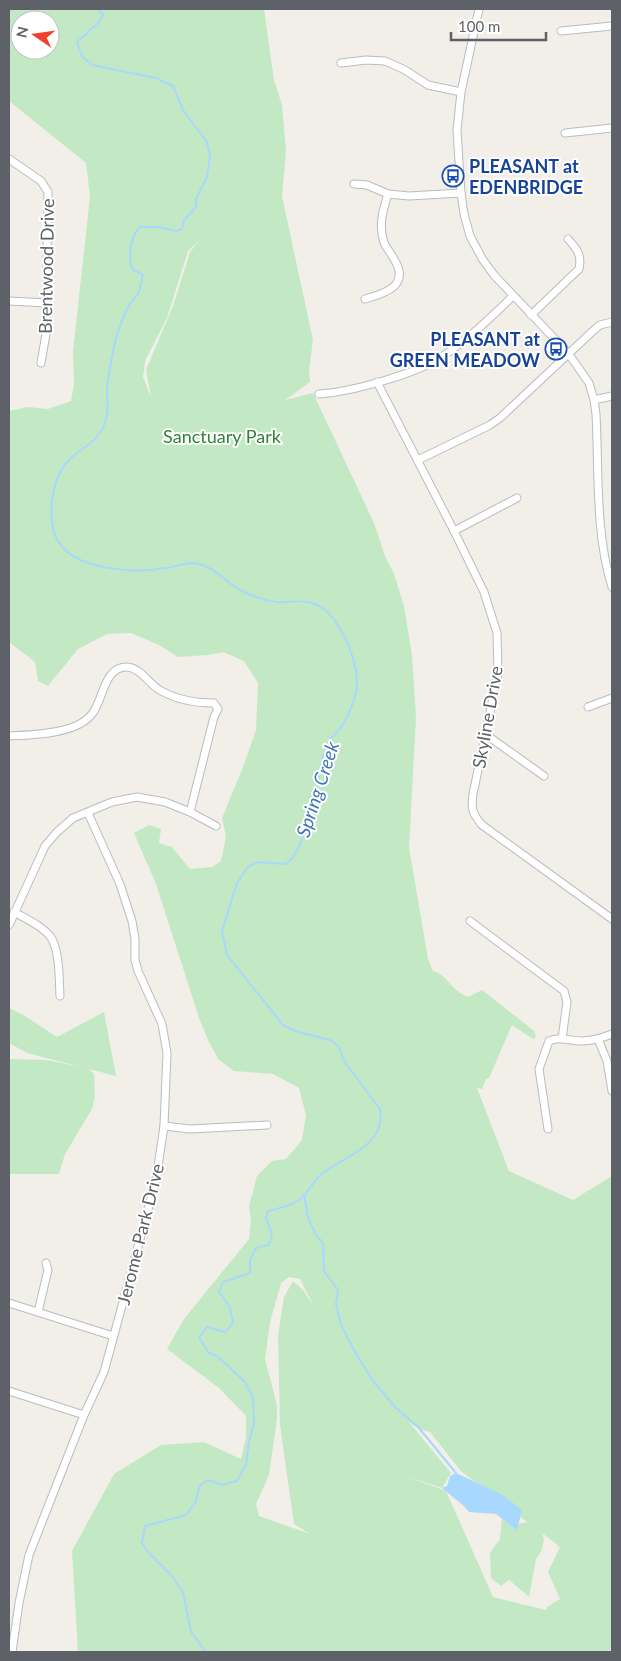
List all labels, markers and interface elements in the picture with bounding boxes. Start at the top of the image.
north arrow [10,10,60,60]
scale bar [451,10,546,42]
text: 100 m [458,17,500,35]
text: N [12,25,31,39]
place label: PLEASANT at EDENBRIDGE [469,155,583,198]
bus stop icon: PLEASANT at EDENBRIDGE [441,164,465,188]
street label: Brentwood Drive [34,198,58,334]
place label: PLEASANT at GREEN MEADOW [390,328,540,371]
bus stop icon: PLEASANT at GREEN MEADOW [544,337,568,361]
park label: Sanctuary Park [163,425,282,447]
street label: Skyline Drive [467,664,507,770]
water label: Spring Creek [291,737,344,840]
street label: Jerome Park Drive [112,1161,168,1307]

